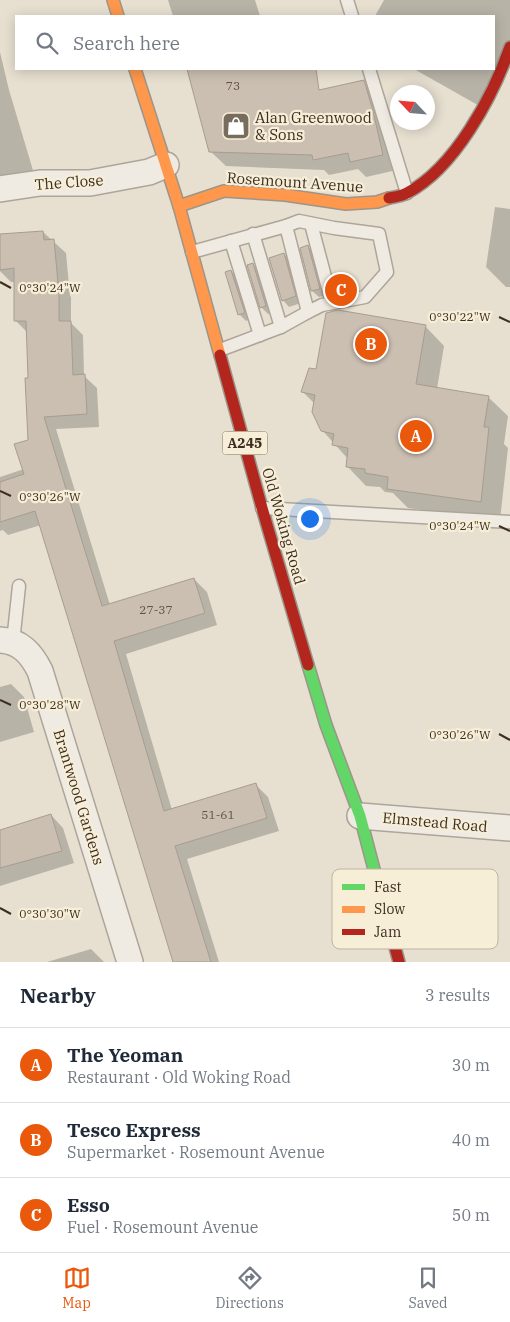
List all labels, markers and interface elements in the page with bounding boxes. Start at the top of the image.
search box [15,15,495,70]
icon: search [33,29,61,57]
text: Search here [73,31,180,55]
house number: 73 [226,78,240,93]
north arrow [390,85,435,130]
place label: Alan Greenwood & Sons [255,108,372,144]
shop icon: Alan Greenwood & Sons [221,111,251,141]
street label: Rosemount Avenue [226,168,364,196]
street label: The Close [34,170,104,194]
pin: C [325,271,357,309]
text: 0°30'24"W [19,280,81,295]
text: 0°30'22"W [429,309,491,324]
pin: B [355,325,387,363]
pin: A [400,417,432,455]
road number: A245 [222,432,268,454]
street label: Old Woking Road [258,465,310,587]
text: 0°30'26"W [19,489,81,504]
your location [297,506,323,532]
text: 0°30'24"W [429,518,491,533]
house number: 27-37 [139,602,173,617]
text: 0°30'28"W [19,697,81,712]
street label: Brantwood Gardens [49,727,109,867]
text: 0°30'26"W [429,727,491,742]
house number: 51-61 [201,807,235,822]
street label: Elmstead Road [382,808,488,836]
legend [332,869,498,949]
text: Fast [374,878,402,896]
text: Slow [374,900,405,918]
text: 0°30'30"W [19,906,81,921]
text: Jam [374,923,401,941]
text: Nearby [20,981,96,1009]
text: 3 results [425,985,490,1005]
text: The Yeoman [67,1043,183,1067]
text: A [30,1055,42,1075]
text: 30 m [452,1055,490,1075]
text: Restaurant · Old Woking Road [67,1067,291,1087]
text: Tesco Express [67,1118,201,1142]
text: B [30,1130,42,1150]
text: 40 m [452,1130,490,1150]
text: Supermarket · Rosemount Avenue [67,1142,325,1162]
text: Esso [67,1193,110,1217]
text: C [31,1205,41,1225]
text: 50 m [452,1205,490,1225]
text: Fuel · Rosemount Avenue [67,1217,258,1237]
tab: Map [62,1264,91,1312]
tab: Directions [215,1264,284,1312]
tab: Saved [408,1264,448,1312]

